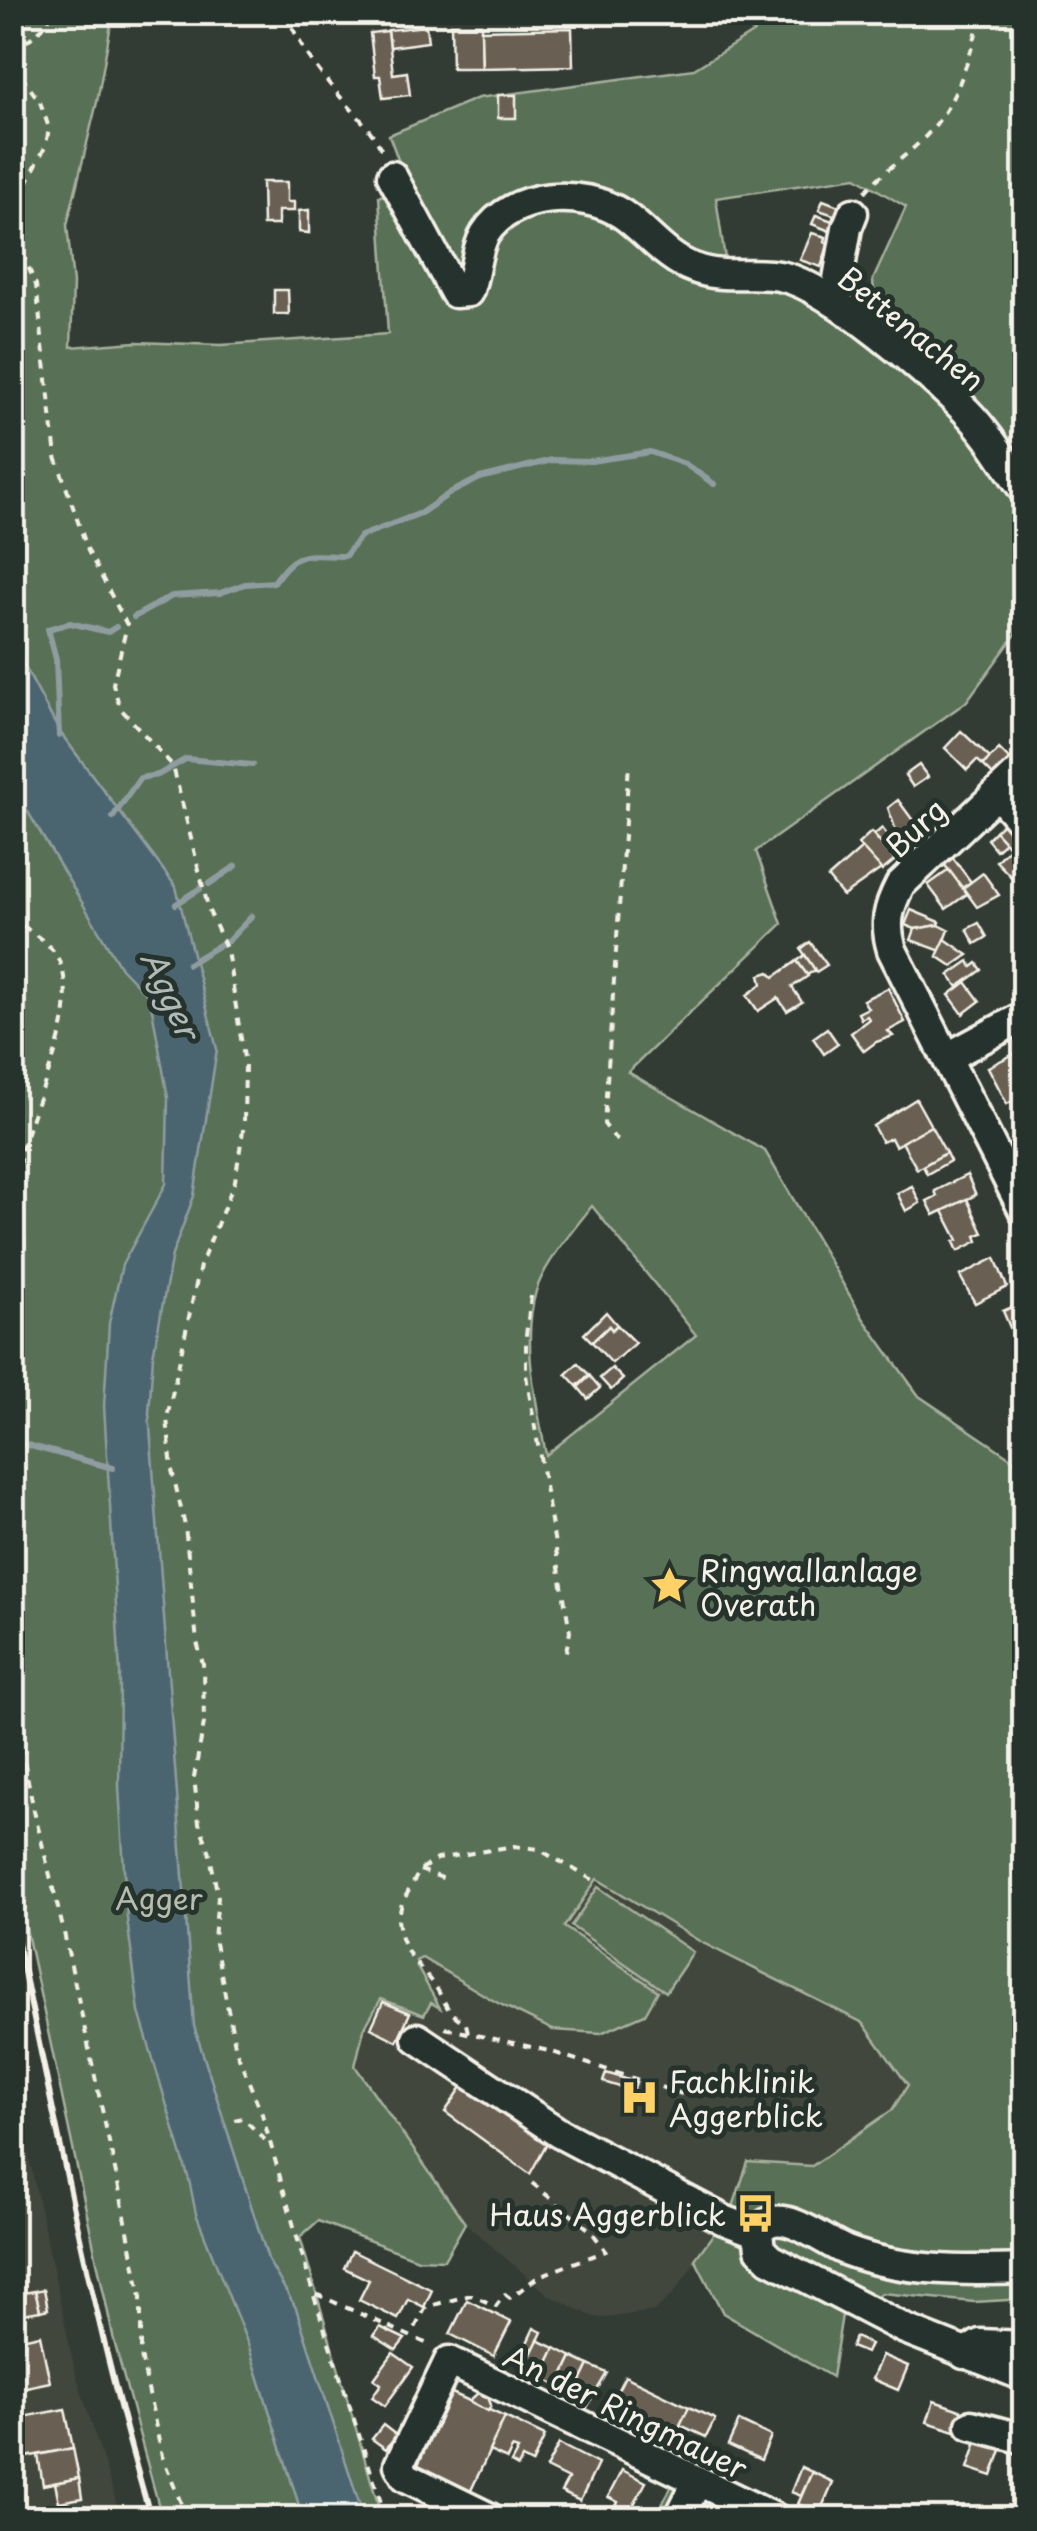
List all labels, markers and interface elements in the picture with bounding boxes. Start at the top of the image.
street label: Bettenachen [829,255,995,401]
street label: Burg [875,787,955,867]
water label: Agger [130,942,214,1050]
place label: Ringwallanlage Overath [700,1547,918,1626]
place icon: Ringwallanlage Overath [649,1565,691,1607]
park label: Agger [115,1875,203,1920]
place label: Fachklinik Aggerblick [669,2058,823,2137]
hospital icon: Fachklinik Aggerblick [618,2076,660,2118]
place label: Haus Aggerblick [489,2191,726,2236]
bus stop icon: Haus Aggerblick [735,2192,777,2234]
street label: An der Ringmauer [497,2332,755,2490]

